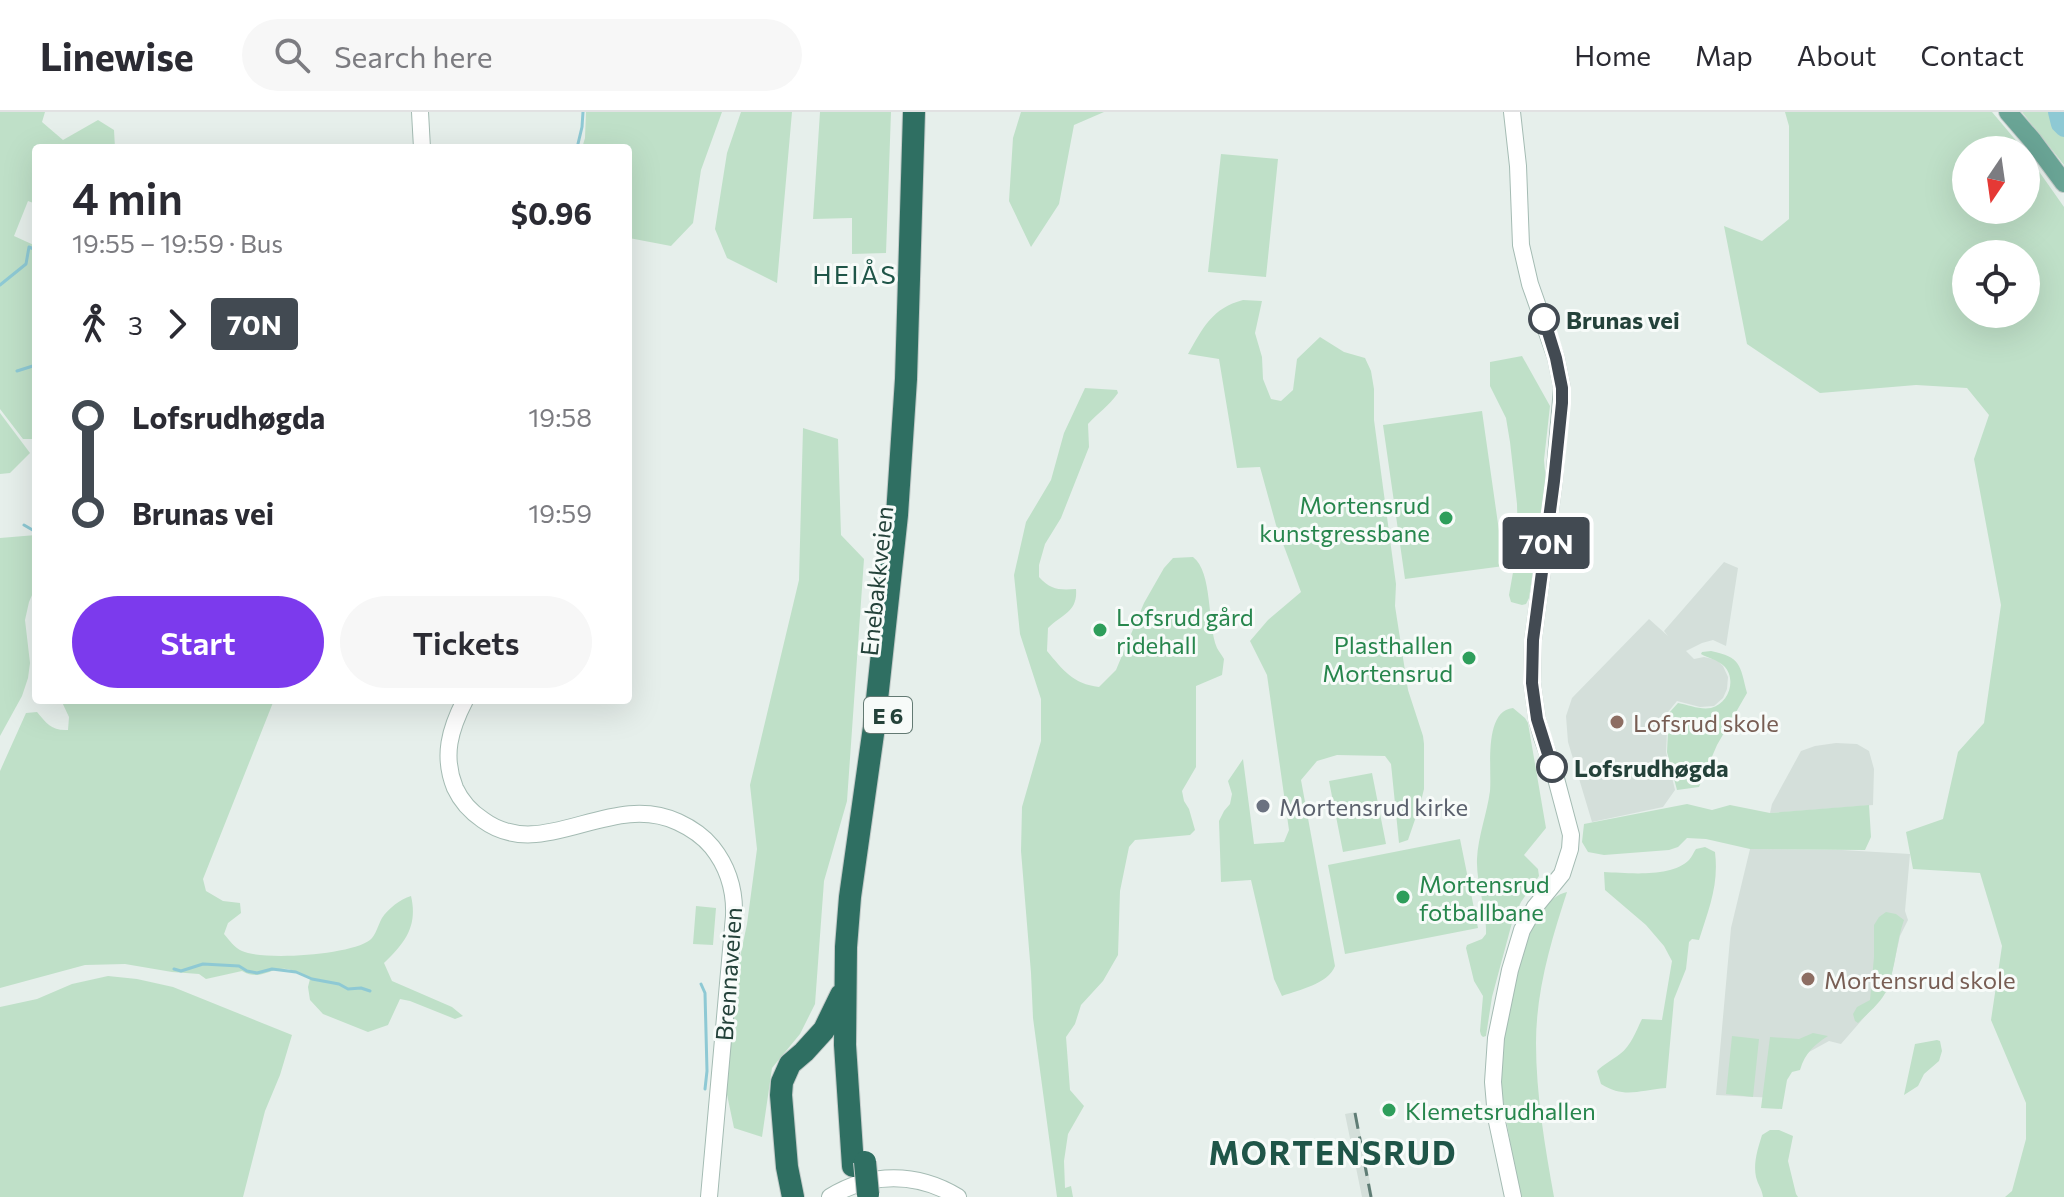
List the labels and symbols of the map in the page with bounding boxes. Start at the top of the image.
north arrow [1952,136,2040,224]
district label: HEIÅS [812,258,898,289]
marker: Brunas vei [1529,304,1559,334]
place label: Brunas vei [1566,305,1680,334]
place label: Mortensrud kunstgressbane [1259,490,1430,547]
street label: Enebakkveien [854,505,898,657]
marker: Mortensrud kunstgressbane [1437,509,1455,527]
line badge: 70N [1500,517,1592,569]
place label: Lofsrud gård ridehall [1116,602,1254,659]
marker: Lofsrud gård ridehall [1091,621,1109,639]
place label: Plasthallen Mortensrud [1322,630,1453,687]
marker: Plasthallen Mortensrud [1460,649,1478,667]
road number: E 6 [864,697,912,733]
place label: Lofsrud skole [1633,708,1779,737]
marker: Lofsrud skole [1608,713,1626,731]
marker: Lofsrudhøgda [1537,752,1567,782]
place label: Lofsrudhøgda [1574,753,1729,782]
place label: Mortensrud kirke [1279,792,1468,821]
marker: Mortensrud kirke [1254,797,1272,815]
place label: Mortensrud fotballbane [1419,869,1550,926]
marker: Mortensrud fotballbane [1394,888,1412,906]
street label: Brennaveien [709,906,747,1042]
place label: Mortensrud skole [1824,965,2016,994]
marker: Mortensrud skole [1799,970,1817,988]
place label: Klemetsrudhallen [1405,1096,1596,1125]
marker: Klemetsrudhallen [1380,1101,1398,1119]
district label: MORTENSRUD [1208,1132,1458,1172]

